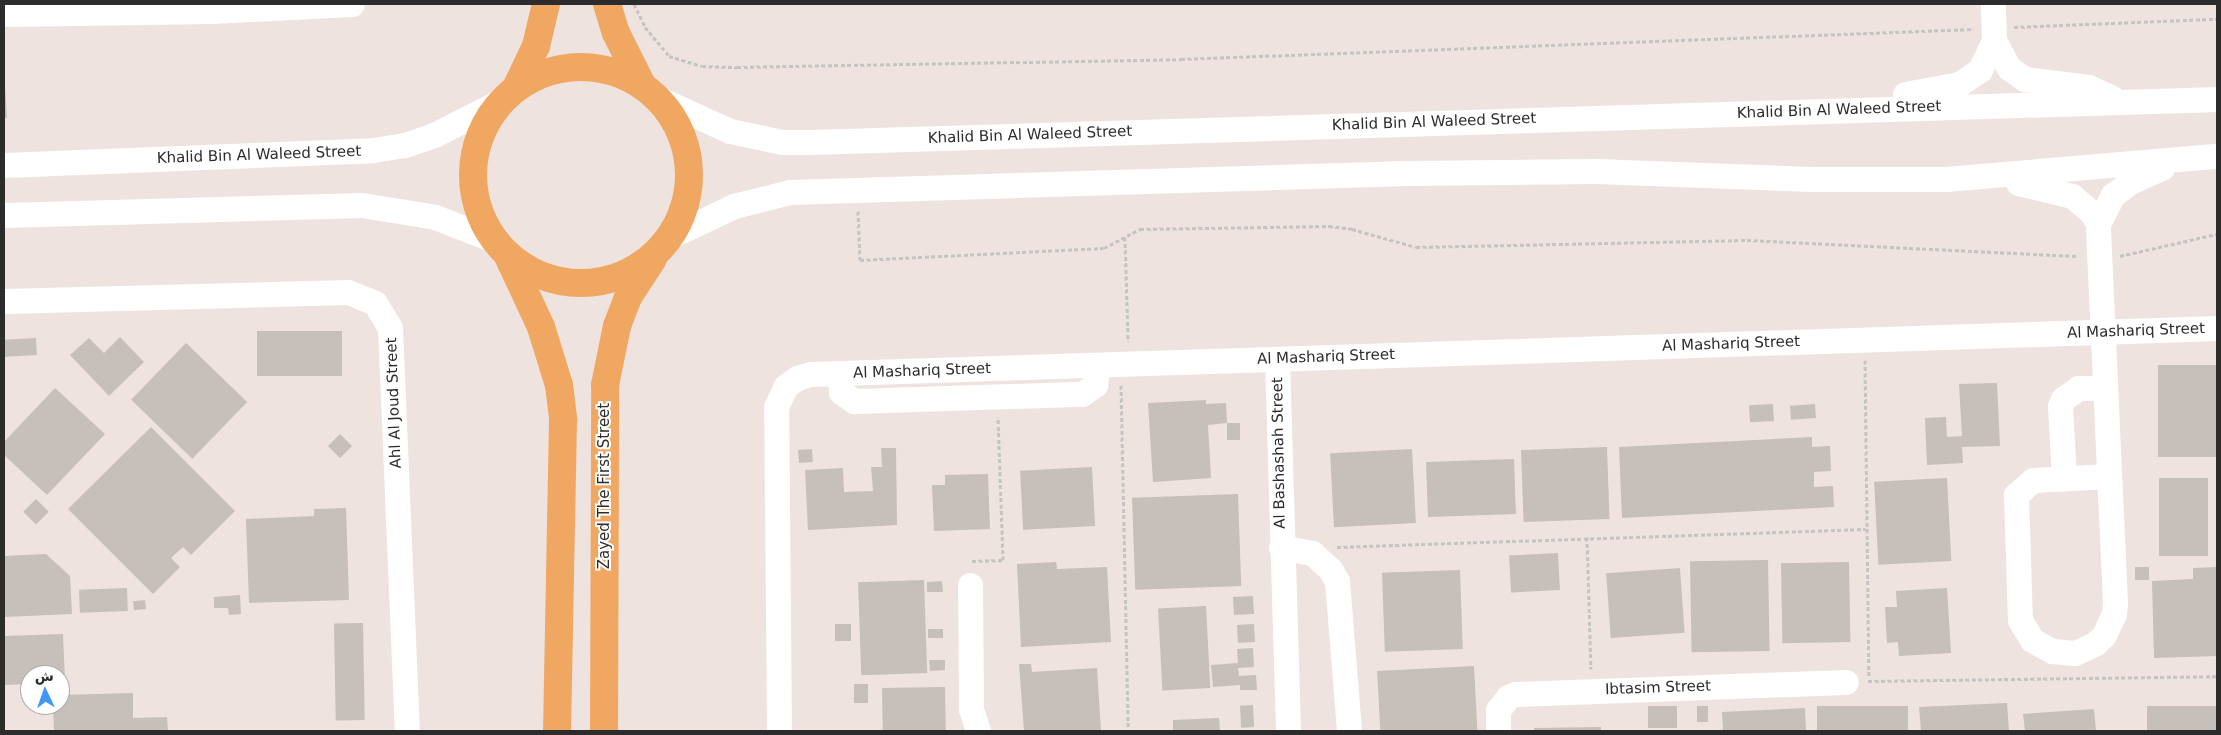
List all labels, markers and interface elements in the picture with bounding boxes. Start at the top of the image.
street label: Khalid Bin Al Waleed Street [1736,97,1942,123]
street label: Khalid Bin Al Waleed Street [1331,109,1537,135]
street label: Khalid Bin Al Waleed Street [927,122,1133,148]
street label: Khalid Bin Al Waleed Street [156,142,362,168]
street label: Al Mashariq Street [2067,320,2205,342]
street label: Al Mashariq Street [1662,333,1800,355]
street label: Ahl Al Joud Street [383,337,405,469]
street label: Al Mashariq Street [1257,346,1395,368]
street label: Al Mashariq Street [853,360,991,382]
street label: Al Bashashah Street [1269,377,1289,529]
street label: Zayed The First Street [596,403,614,569]
north arrow [20,665,70,715]
text: ش [34,668,54,685]
street label: Ibtasim Street [1605,677,1711,699]

